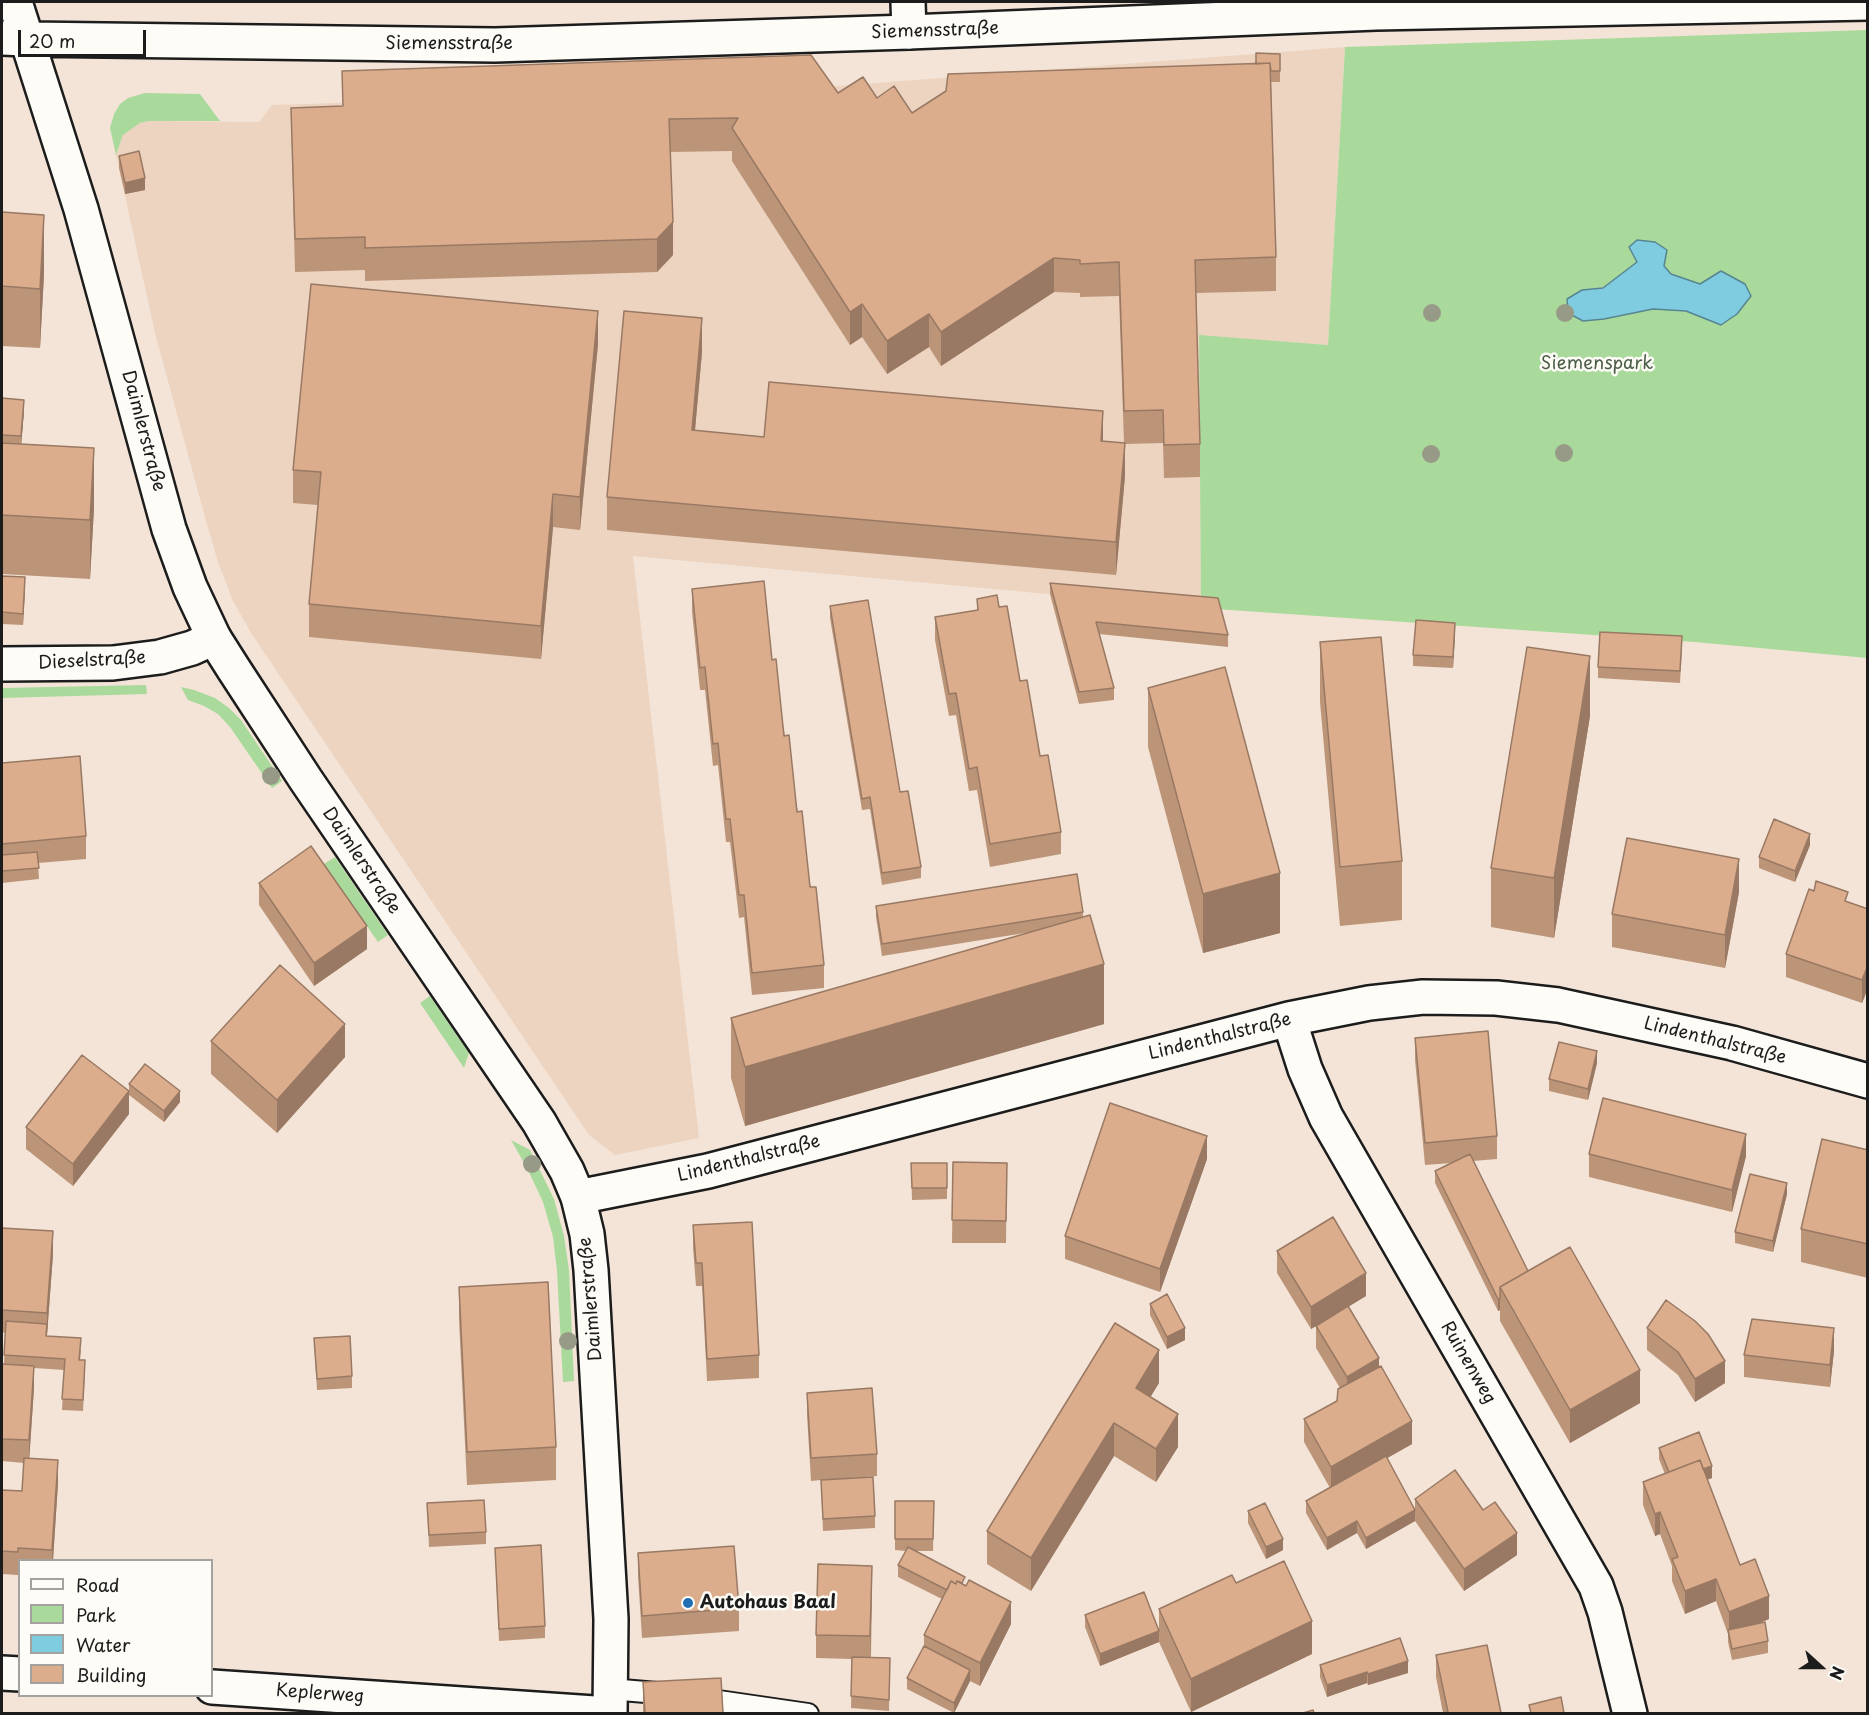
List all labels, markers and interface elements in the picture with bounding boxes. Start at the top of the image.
scale bar [21,18,148,56]
street label: Siemensstraße [871,18,999,44]
text: 20 m [29,27,75,54]
street label: Siemensstraße [385,33,513,55]
park label: Siemenspark [1541,353,1653,375]
street label: Daimlerstraße [116,368,170,494]
street label: Dieselstraße [38,647,146,675]
street label: Daimlerstraße [317,803,405,919]
street label: Lindenthalstraße [1147,1009,1293,1065]
street label: Lindenthalstraße [1642,1013,1788,1069]
street label: Lindenthalstraße [676,1131,822,1187]
street label: Daimlerstraße [575,1236,607,1362]
street label: Ruinenweg [1436,1318,1500,1408]
legend [18,1559,213,1697]
text: Road [76,1571,120,1598]
place label: Autohaus Baal [700,1592,836,1614]
marker: Autohaus Baal [681,1596,695,1610]
text: Park [76,1601,116,1628]
text: Water [76,1631,130,1658]
north arrow [1791,1637,1851,1697]
text: Building [76,1661,146,1688]
text: N [1824,1663,1851,1684]
street label: Keplerweg [275,1680,365,1708]

